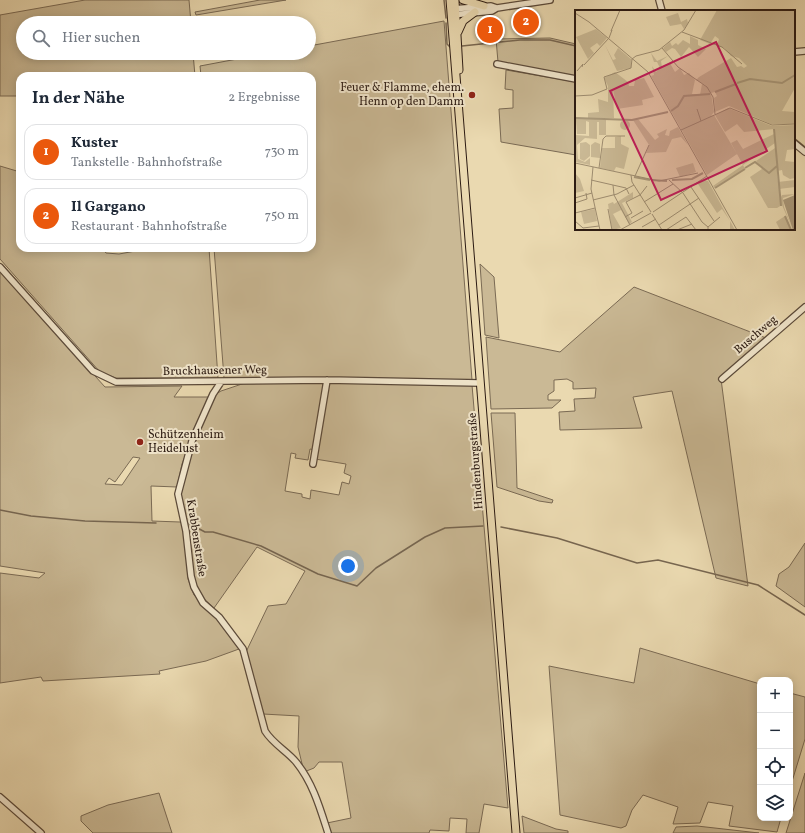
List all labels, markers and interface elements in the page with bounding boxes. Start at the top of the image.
pin: 2 [513,7,539,37]
inset map [575,10,795,230]
pin: 1 [477,15,503,45]
search box [16,16,316,60]
icon: search [30,27,52,49]
text: Hier suchen [62,28,140,49]
place label: Feuer & Flamme, ehem. Henn op den Damm [340,80,464,110]
text: In der Nähe [32,87,125,110]
text: 2 Ergebnisse [228,89,300,107]
marker: Feuer & Flamme, ehem. Henn op den Damm [467,90,477,100]
text: Kuster [71,133,118,154]
text: 1 [43,143,49,161]
text: 730 m [265,143,299,161]
text: Tankstelle · Bahnhofstraße [71,154,222,172]
text: Il Gargano [71,197,146,218]
text: 2 [43,207,49,225]
text: 750 m [265,207,299,225]
text: Restaurant · Bahnhofstraße [71,218,227,236]
street label: Buschweg [731,312,781,358]
street label: Bruckhausener Weg [163,362,267,380]
street label: Hindenburgstraße [465,412,487,510]
place label: Schützenheim Heidelust [148,427,224,457]
marker: Schützenheim Heidelust [135,437,145,447]
street label: Krabbenstraße [182,498,210,578]
your location [338,556,358,576]
map controls [757,677,793,821]
button: + [757,677,793,713]
button: − [757,713,793,749]
button: locate [757,749,793,785]
button: layers [757,785,793,821]

